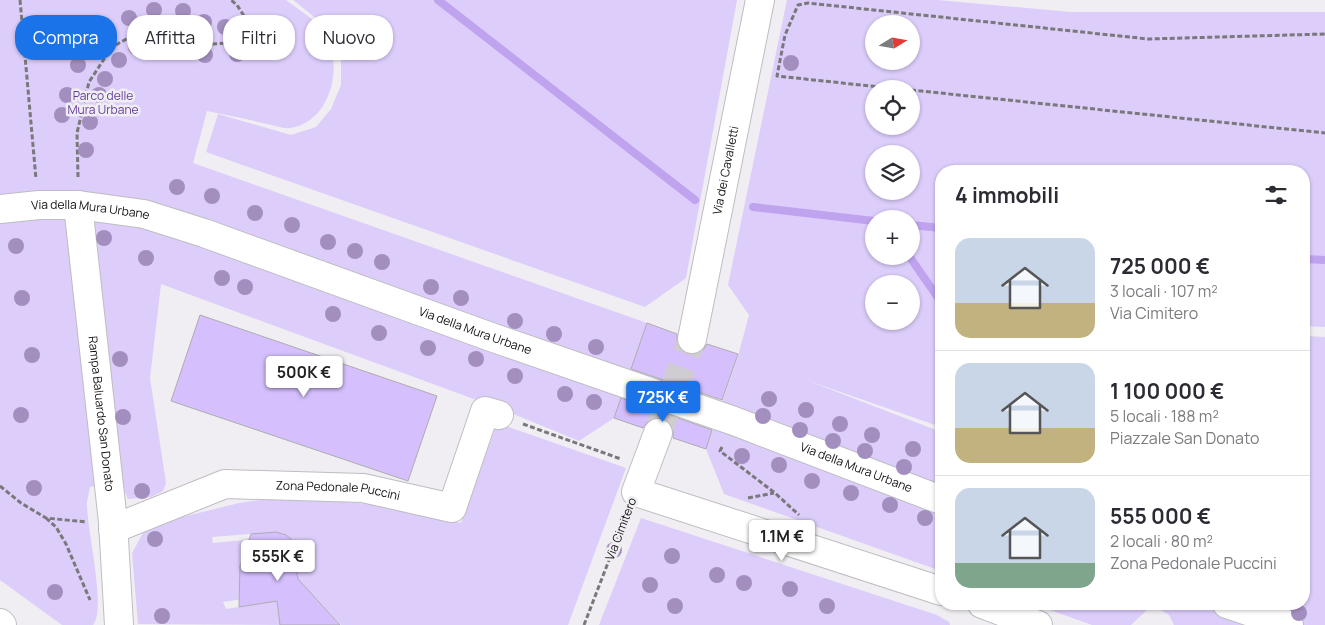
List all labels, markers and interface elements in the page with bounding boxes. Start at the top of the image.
chip: Compra [15,15,117,60]
chip: Affitta [127,15,213,60]
chip: Filtri [223,15,295,60]
chip: Nuovo [305,15,393,60]
north arrow [865,15,920,70]
map controls [865,15,920,330]
button: locate [865,80,920,135]
park label: Parco delle Mura Urbane [68,87,139,118]
street label: Via dei Cavalletti [708,124,743,216]
button: layers [865,145,920,200]
text: 4 immobili [955,181,1059,209]
icon: filters [1262,181,1290,209]
street label: Via della Mura Urbane [31,196,152,223]
button: + [865,210,920,265]
text: 725 000 € [1110,252,1210,280]
icon: home [995,258,1055,318]
button: − [865,275,920,330]
text: 3 locali · 107 m² [1110,280,1218,302]
text: Via Cimitero [1110,302,1198,324]
street label: Via della Mura Urbane [416,303,534,358]
street label: Rampa Baluardo San Donato [85,335,119,492]
pin: 500K € [263,356,345,398]
text: 500K € [277,361,331,383]
text: 1 100 000 € [1110,377,1224,405]
pin: 725K € [622,380,704,423]
icon: home [995,383,1055,443]
text: 725K € [637,386,689,408]
text: 5 locali · 188 m² [1110,405,1219,427]
text: Piazzale San Donato [1110,427,1260,449]
street label: Via della Mura Urbane [798,438,915,496]
street label: Zona Pedonale Puccini [275,476,402,504]
street label: Via Cimitero [601,495,640,563]
text: 555 000 € [1110,502,1211,530]
icon: home [995,508,1055,568]
pin: 1.1M € [741,520,823,562]
text: 1.1M € [760,525,804,547]
text: 2 locali · 80 m² [1110,530,1213,552]
pin: 555K € [237,540,319,582]
text: 555K € [252,545,304,567]
text: Zona Pedonale Puccini [1110,552,1277,574]

